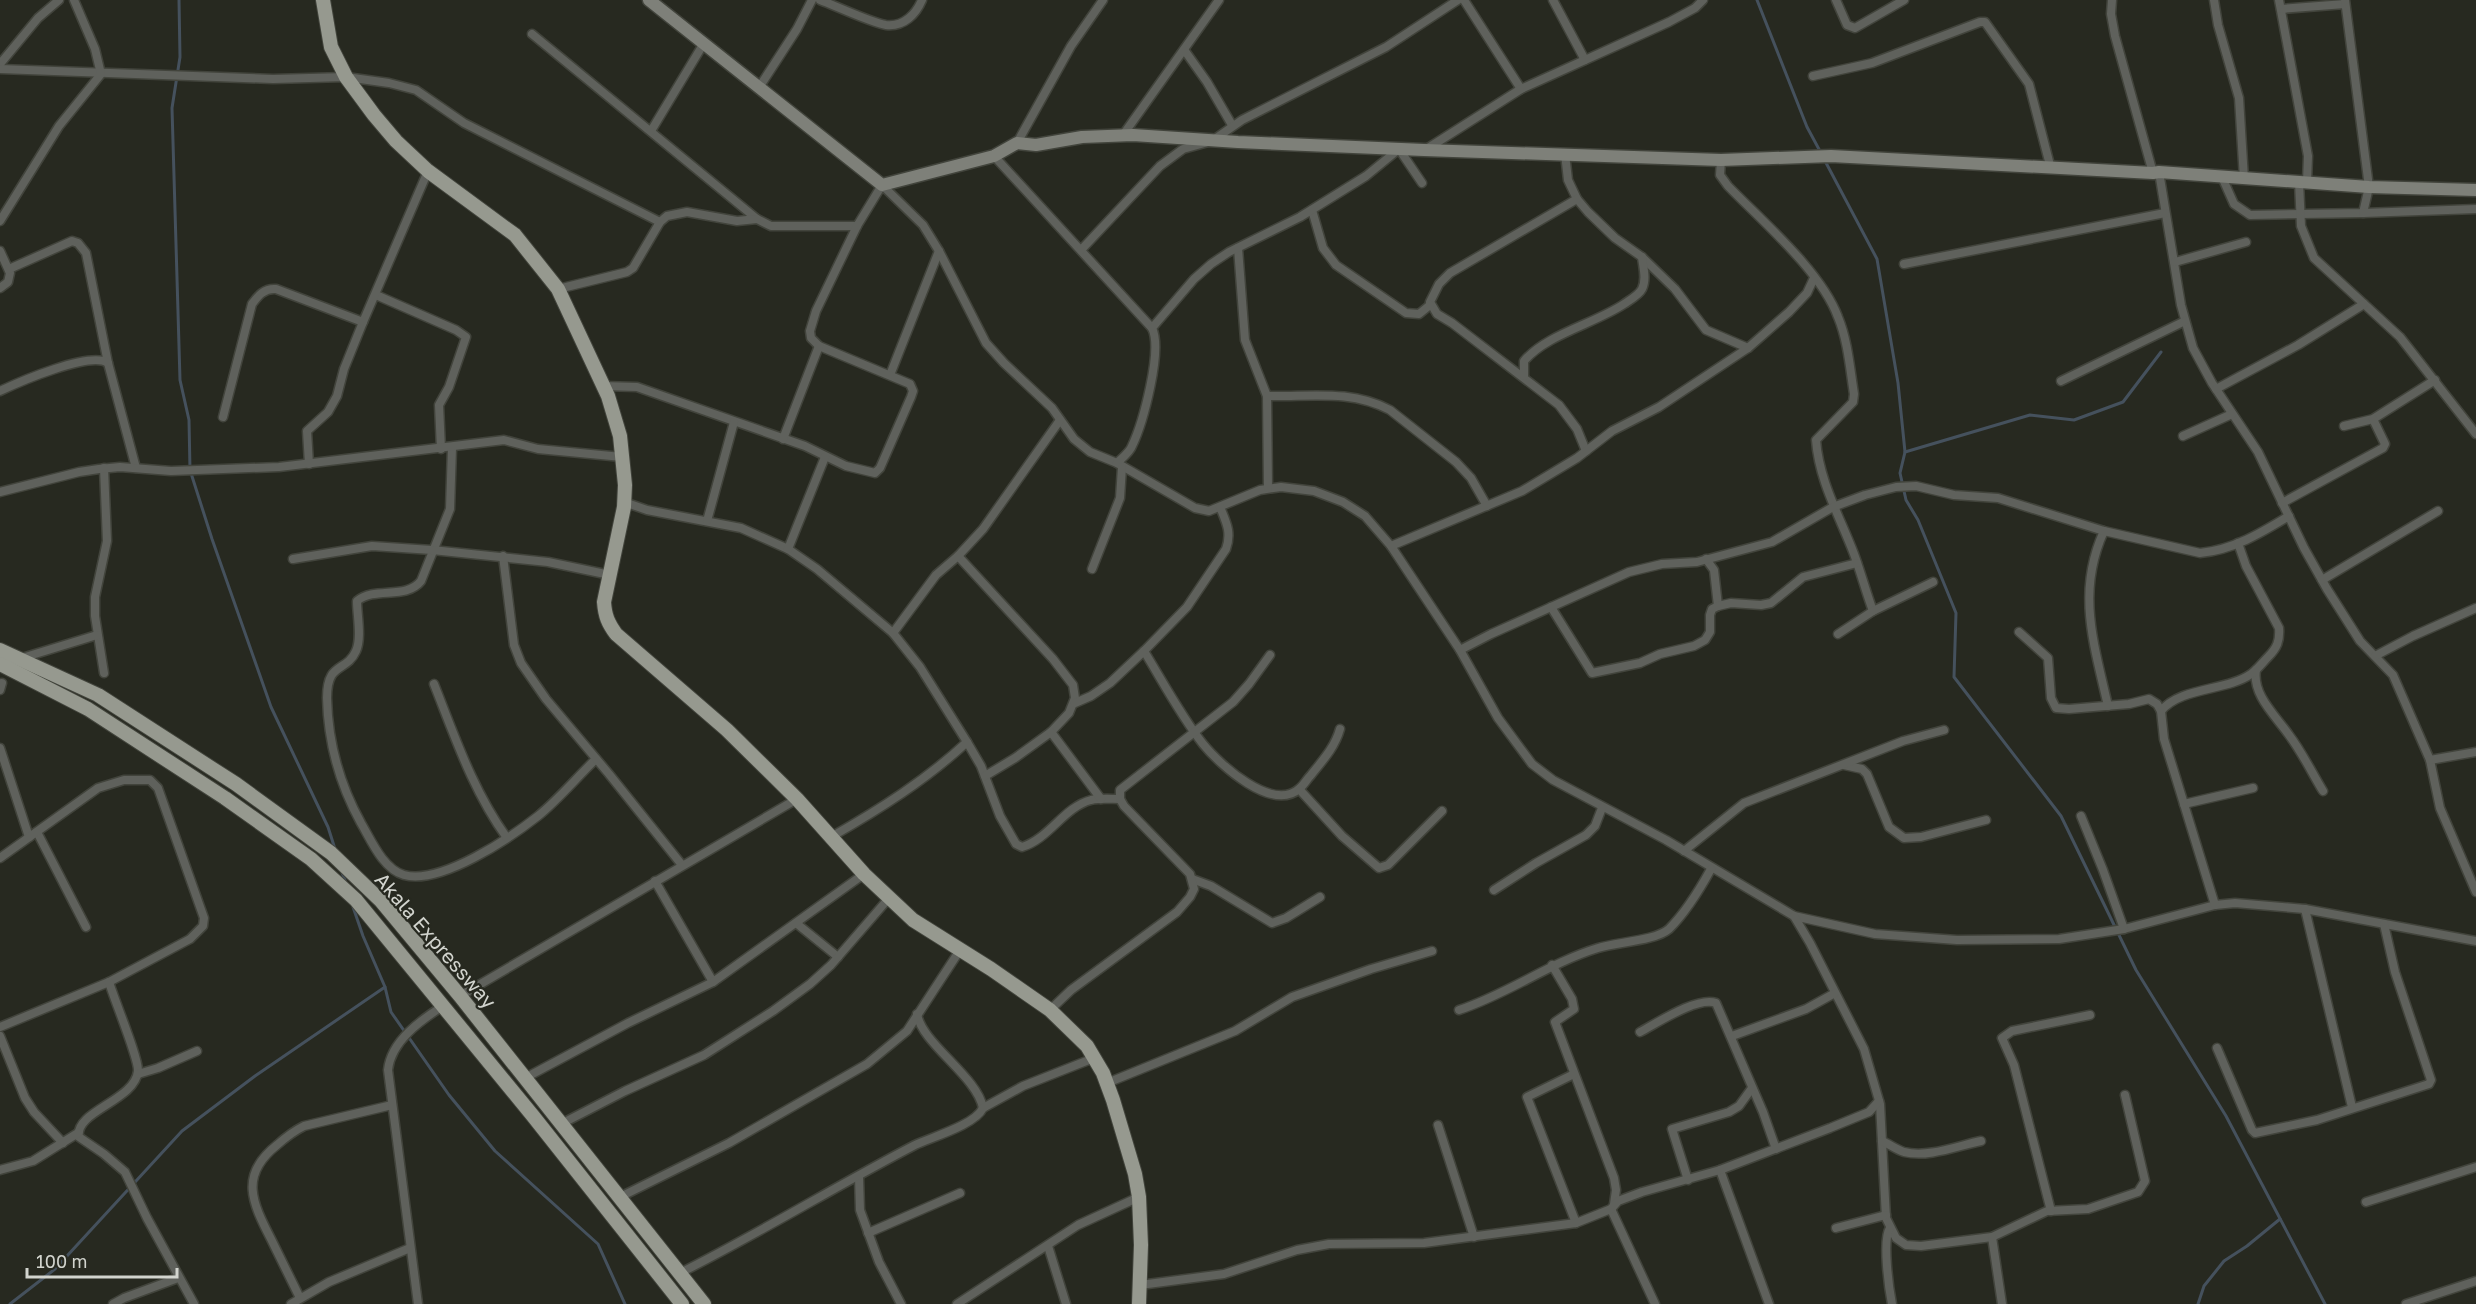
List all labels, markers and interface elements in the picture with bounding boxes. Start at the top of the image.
street label: Akala Expressway [370,867,502,1013]
scale bar [27,1241,177,1279]
text: 100 m [36,1250,87,1272]

